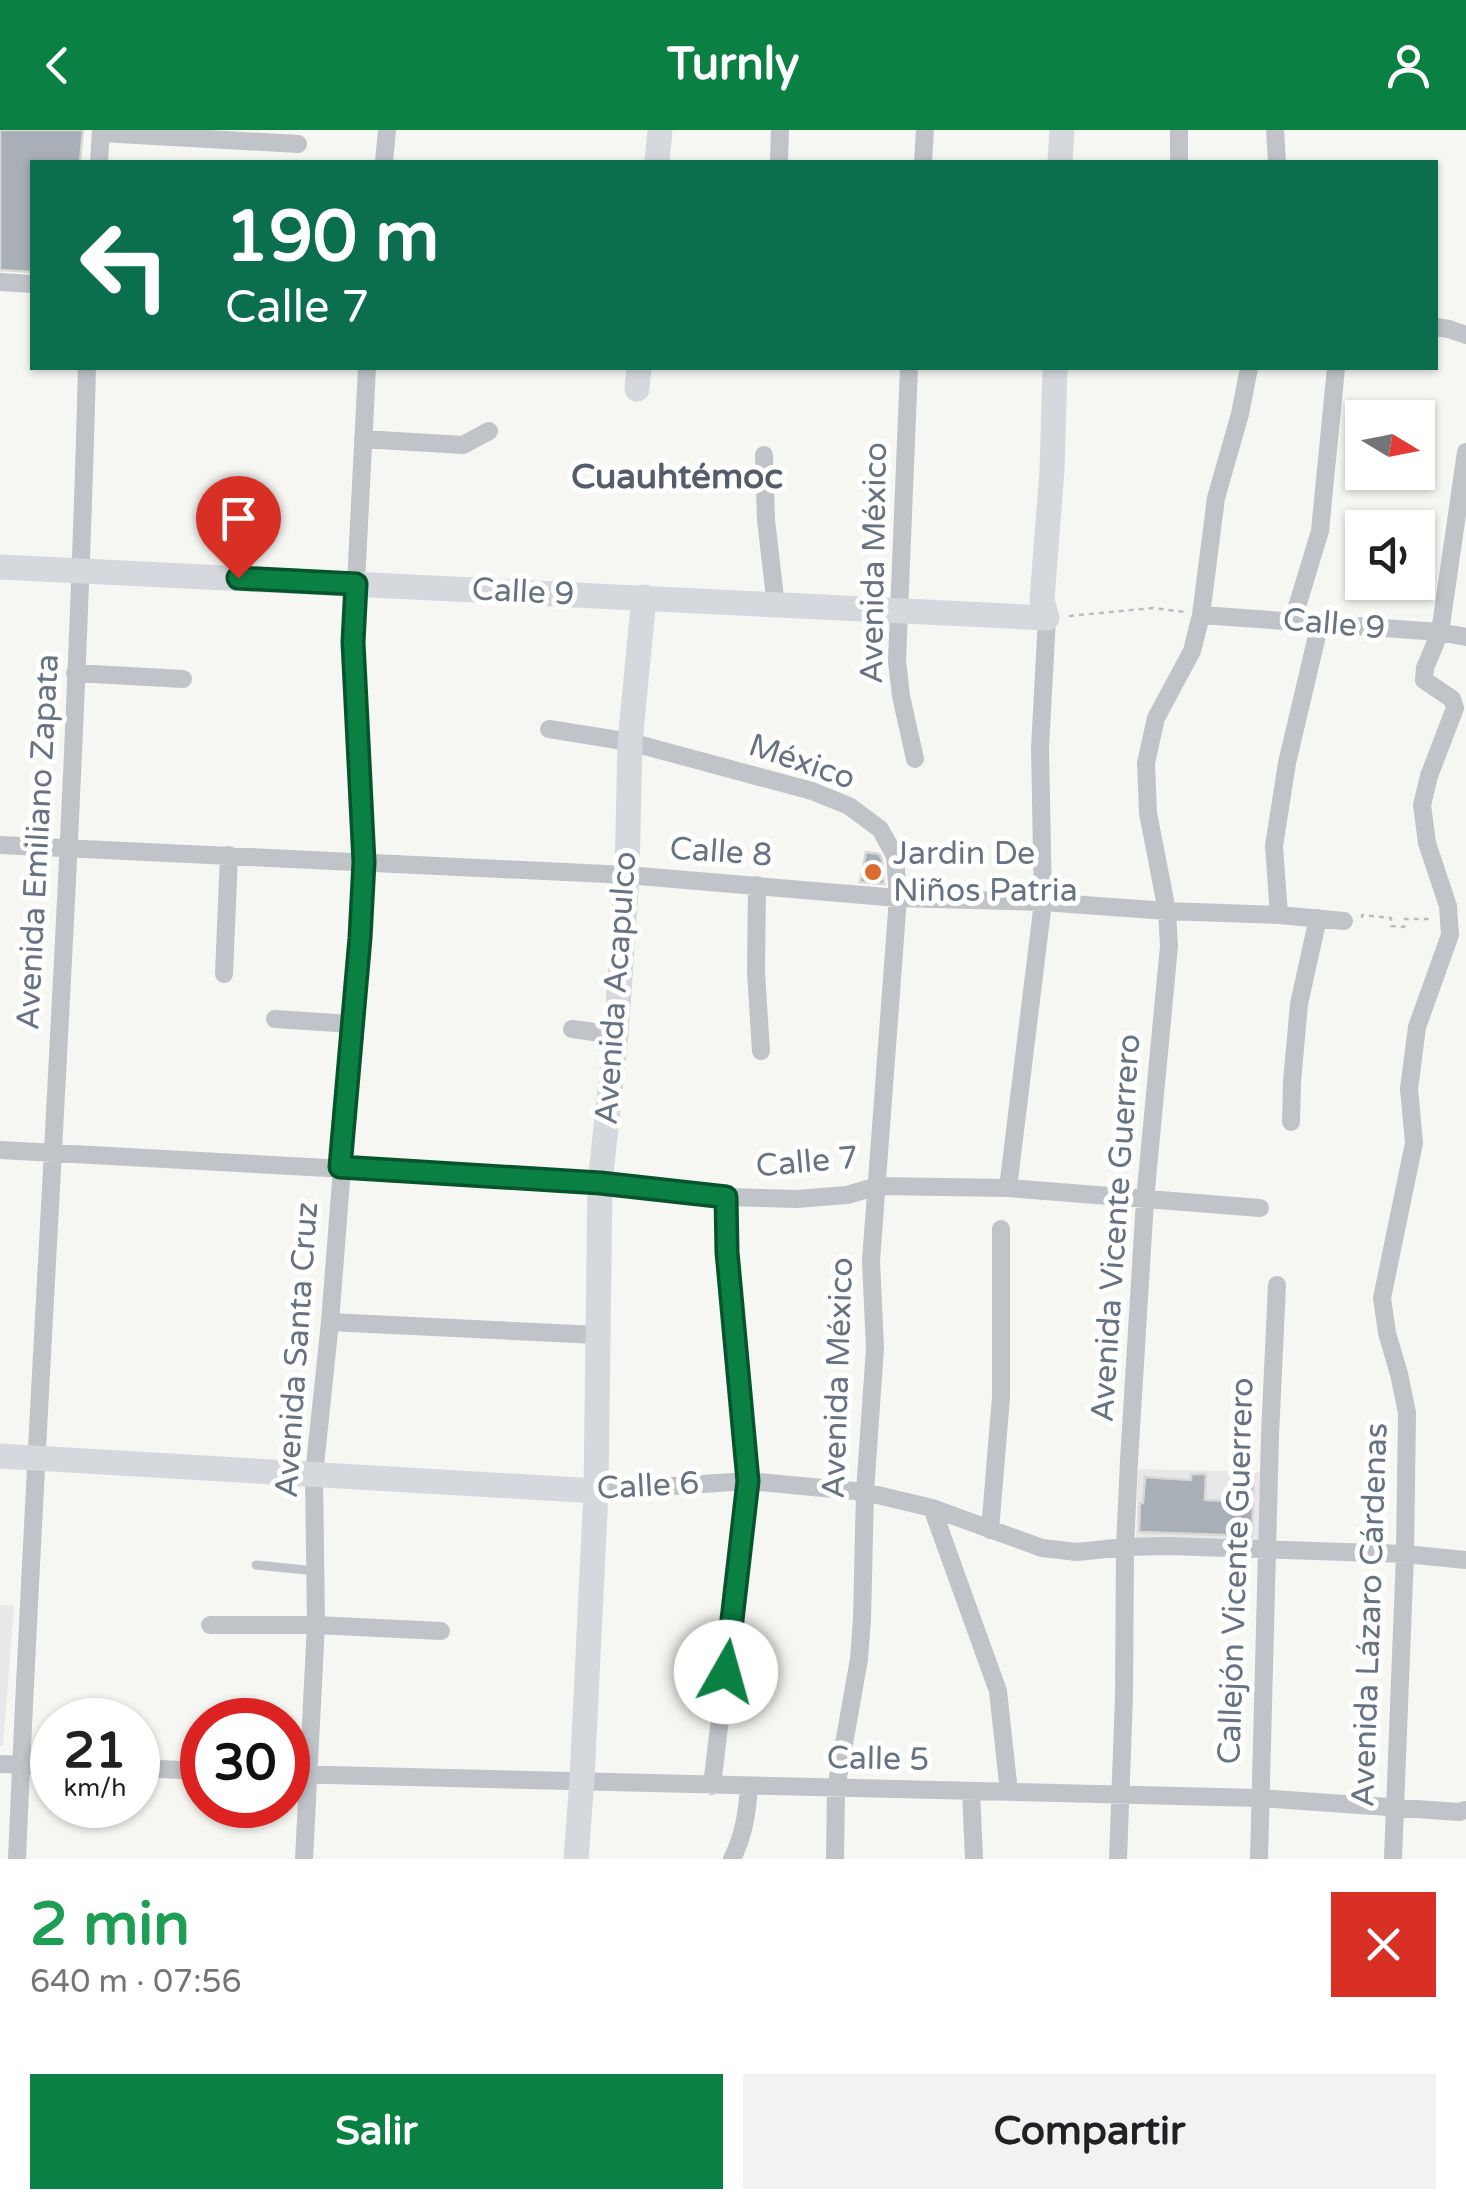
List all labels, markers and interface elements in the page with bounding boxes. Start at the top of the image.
icon: back [30,38,85,93]
text: Turnly [667,38,799,92]
icon: person [1381,38,1436,93]
text: 190 m [225,196,439,280]
icon: left [60,200,190,330]
text: Calle 7 [225,281,369,335]
north arrow [1345,400,1435,490]
map controls [1345,400,1435,600]
street label: Avenida México [853,442,895,684]
district label: Cuauhtémoc [571,456,783,498]
pin [196,476,281,579]
icon: arrive [211,491,266,546]
button: sound [1345,510,1435,600]
street label: Calle 9 [471,570,575,614]
street label: Calle 9 [1281,601,1387,647]
street label: Avenida Emiliano Zapata [9,653,67,1031]
street label: México [744,726,860,798]
street label: Calle 8 [668,829,774,875]
place label: Jardin De Niños Patria [893,835,1078,910]
street label: Avenida Acapulco [587,850,645,1126]
marker: Jardin De Niños Patria [862,861,884,883]
street label: Avenida Vicente Guerrero [1083,1033,1149,1423]
street label: Calle 7 [754,1139,860,1185]
street label: Avenida Santa Cruz [268,1201,326,1499]
street label: Avenida México [815,1257,861,1499]
street label: Callejón Vicente Guerrero [1210,1377,1262,1765]
street label: Avenida Lázaro Cárdenas [1344,1422,1396,1808]
street label: Calle 6 [596,1464,700,1508]
position arrow [674,1620,778,1724]
speed limit sign: 30 [180,1698,310,1828]
text: 21 [64,1721,126,1781]
street label: Calle 5 [826,1739,930,1779]
text: km/h [64,1773,126,1803]
text: 2 min [30,1889,190,1961]
button: close [1331,1892,1436,1997]
text: 640 m · 07:56 [30,1963,242,2001]
button: Salir [30,2074,723,2189]
button: Compartir [743,2074,1436,2189]

